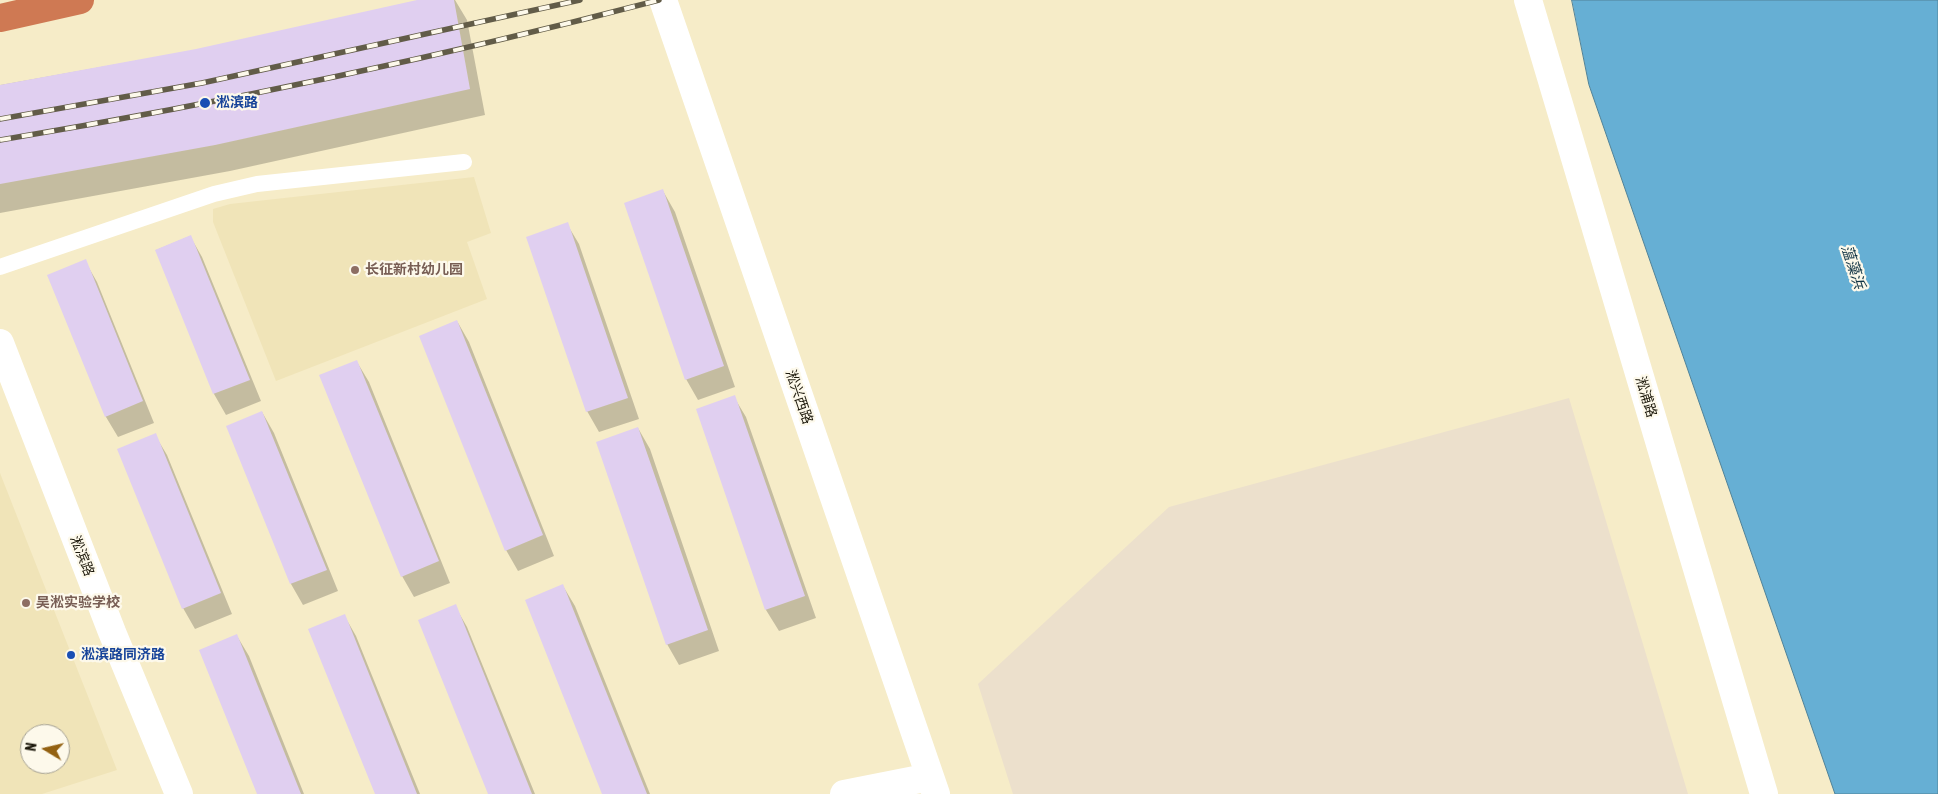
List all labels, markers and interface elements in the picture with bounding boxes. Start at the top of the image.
place label: 淞滨路 [216,95,258,111]
marker: 淞滨路 [198,96,212,110]
water label: 蕰藻浜 [1837,243,1869,291]
place label: 长征新村幼儿园 [365,262,463,278]
marker: 长征新村幼儿园 [349,264,361,276]
street label: 淞兴西路 [782,368,816,426]
street label: 淞浦路 [1632,374,1660,420]
street label: 淞滨路 [67,533,97,579]
place label: 吴淞实验学校 [36,595,120,611]
marker: 吴淞实验学校 [20,597,32,609]
place label: 淞滨路同济路 [81,647,165,663]
marker: 淞滨路同济路 [65,649,77,661]
north arrow [20,724,70,774]
text: N [23,741,40,752]

